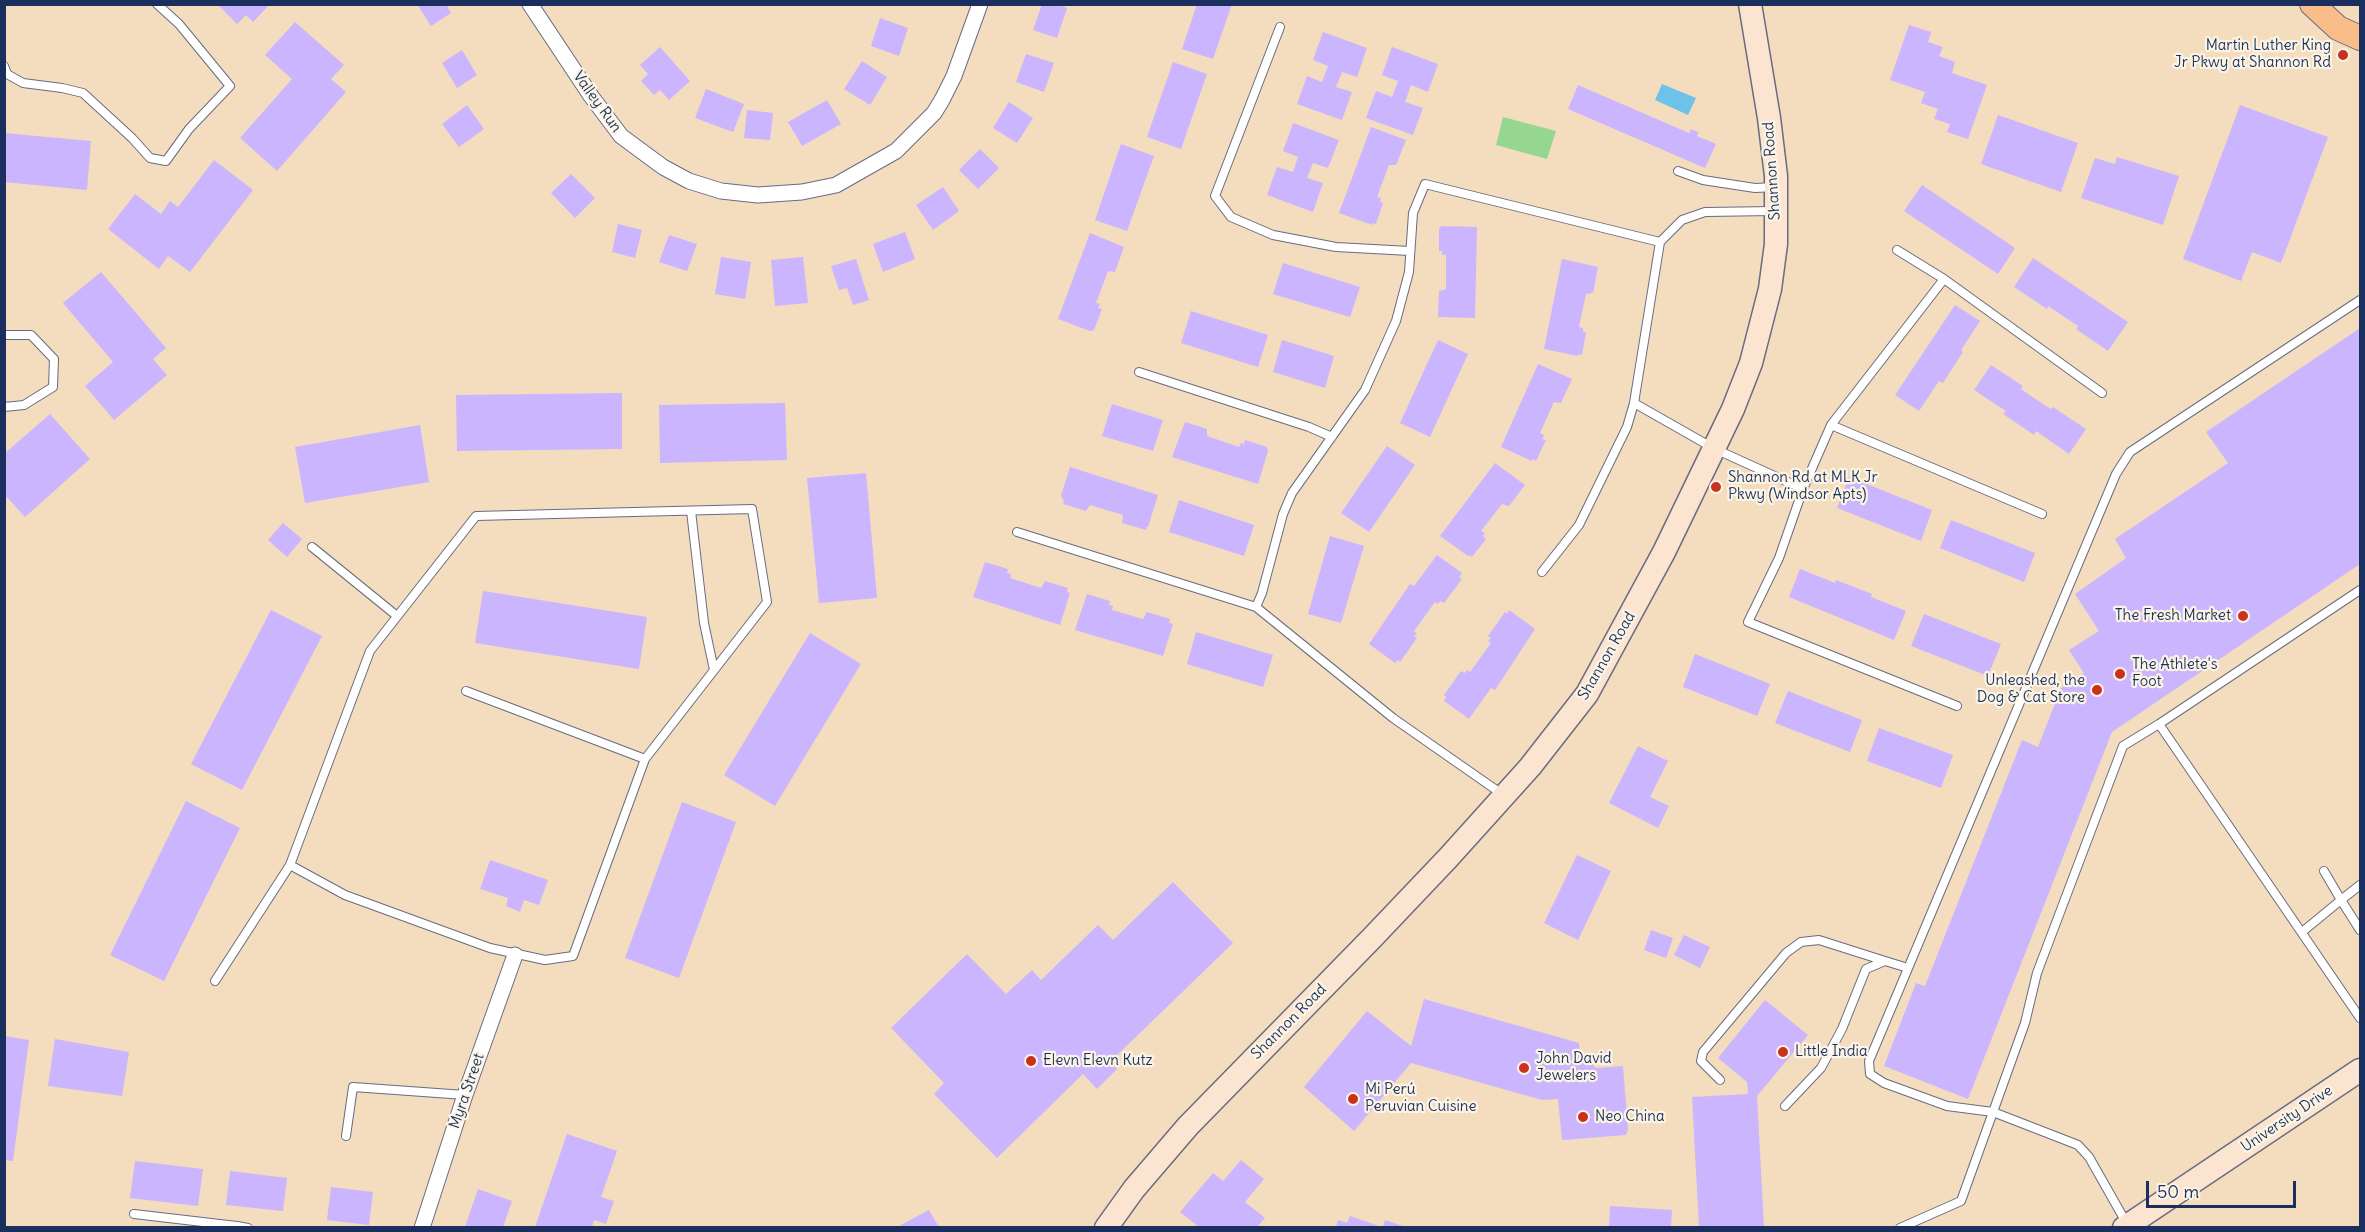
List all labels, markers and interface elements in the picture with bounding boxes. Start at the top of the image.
place label: Martin Luther King Jr Pkwy at Shannon Rd [2174,37,2331,72]
marker: Martin Luther King Jr Pkwy at Shannon Rd [2336,48,2350,62]
street label: Valley Run [569,68,625,136]
street label: Shannon Road [1760,121,1784,221]
place label: Shannon Rd at MLK Jr Pkwy (Windsor Apts) [1728,469,1878,504]
marker: Shannon Rd at MLK Jr Pkwy (Windsor Apts) [1709,480,1723,494]
place label: The Fresh Market [2115,607,2231,625]
street label: Shannon Road [1575,609,1639,703]
marker: The Fresh Market [2236,609,2250,623]
place label: The Athlete's Foot [2132,656,2217,691]
marker: The Athlete's Foot [2113,667,2127,681]
place label: Unleashed, the Dog & Cat Store [1977,672,2085,707]
marker: Unleashed, the Dog & Cat Store [2090,683,2104,697]
street label: Shannon Road [1248,981,1330,1063]
place label: Little India [1795,1043,1868,1061]
marker: Little India [1776,1045,1790,1059]
place label: John David Jewelers [1536,1050,1612,1085]
street label: Myra Street [446,1051,488,1131]
place label: Elevn Elevn Kutz [1043,1052,1153,1070]
marker: Elevn Elevn Kutz [1024,1054,1038,1068]
marker: John David Jewelers [1517,1061,1531,1075]
place label: Mi Perú Peruvian Cuisine [1365,1081,1477,1116]
street label: University Drive [2238,1082,2336,1156]
marker: Mi Perú Peruvian Cuisine [1346,1092,1360,1106]
place label: Neo China [1595,1108,1664,1126]
marker: Neo China [1576,1110,1590,1124]
scale bar [2149,1169,2299,1207]
text: 50 m [2157,1180,2199,1203]

